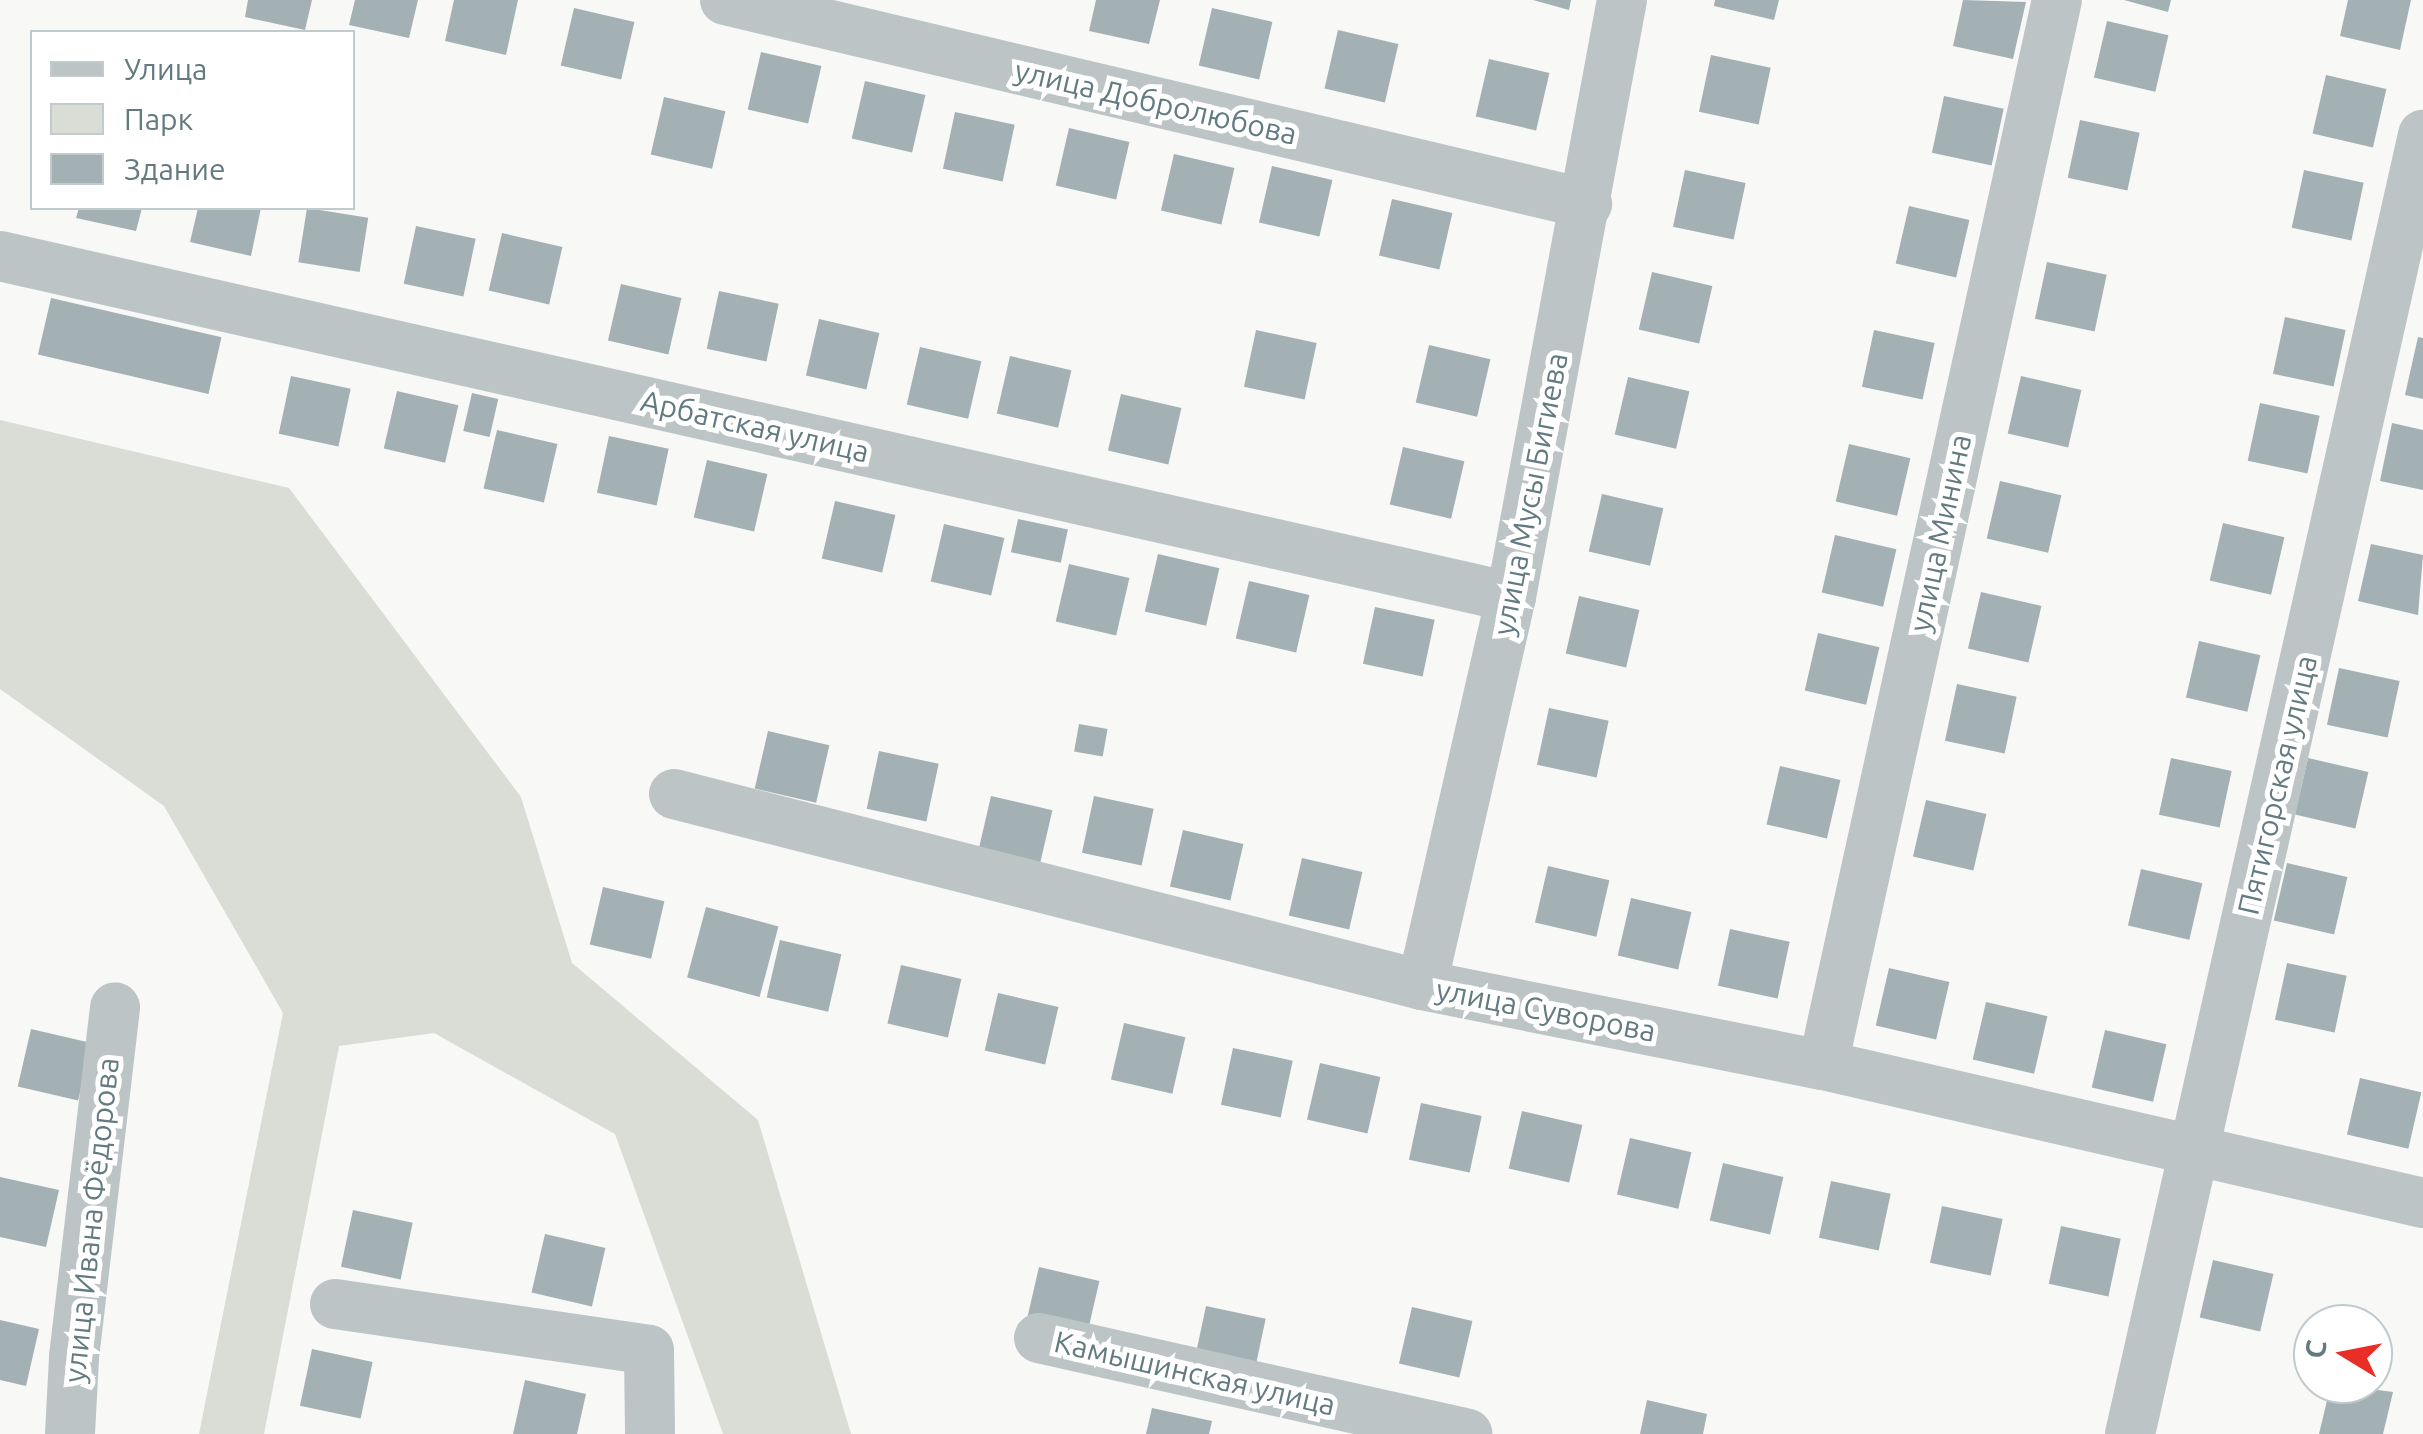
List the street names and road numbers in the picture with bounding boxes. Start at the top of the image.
street label: улица Добролюбова [1011,52,1301,152]
street label: улица Мусы Бигиева [1485,350,1575,638]
street label: Арбатская улица [637,382,873,470]
street label: улица Минина [1901,431,1979,635]
street label: Пятигорская улица [2230,652,2324,918]
street label: улица Суворова [1433,971,1659,1049]
street label: улица Ивана Фёдорова [56,1056,126,1384]
street label: Камышинская улица [1051,1323,1339,1423]

